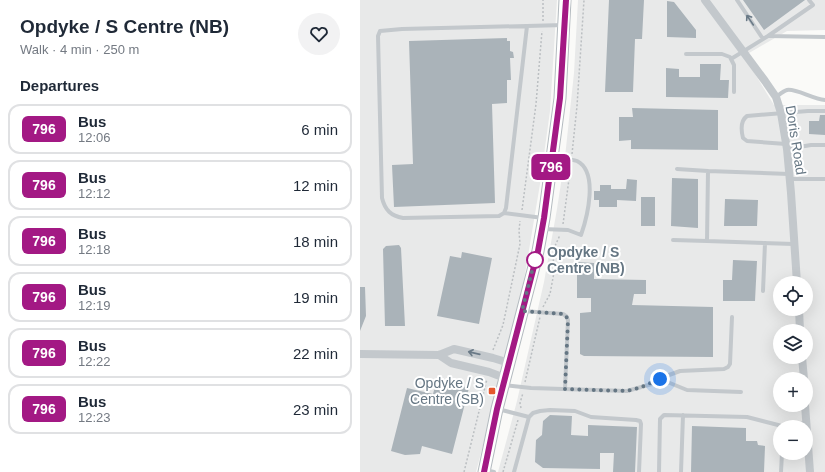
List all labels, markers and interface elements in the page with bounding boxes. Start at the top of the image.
button: heart [298,13,340,55]
one-way arrow [746,14,754,25]
text: Opdyke / S Centre (NB) [20,16,229,37]
text: Walk · 4 min · 250 m [20,42,139,57]
text: Departures [20,77,99,94]
street label: Doris Road [783,104,809,176]
text: Bus [78,113,106,130]
text: 796 [32,121,56,137]
text: 6 min [301,121,338,138]
text: 12:06 [78,130,111,145]
line badge: 796 [528,154,574,180]
text: 796 [539,159,563,175]
text: Bus [78,169,106,186]
text: 796 [32,177,56,193]
text: 12 min [293,177,338,194]
text: 12:12 [78,186,111,201]
text: Bus [78,225,106,242]
text: 796 [32,233,56,249]
text: 18 min [293,233,338,250]
text: 12:18 [78,242,111,257]
place label: Opdyke / S Centre (NB) [547,244,625,276]
marker: Opdyke / S Centre (NB) [526,251,544,269]
map controls [773,276,813,460]
button: locate [773,276,813,316]
text: Bus [78,281,106,298]
text: 796 [32,289,56,305]
text: 19 min [293,289,338,306]
text: 12:19 [78,298,111,313]
button: layers [773,324,813,364]
text: Bus [78,337,106,354]
text: 796 [32,345,56,361]
text: 22 min [293,345,338,362]
one-way arrow [468,349,481,357]
text: 12:22 [78,354,111,369]
your location [650,369,670,389]
button: + [773,372,813,412]
place label: Opdyke / S Centre (SB) [410,375,484,407]
marker: Opdyke / S Centre (SB) [487,386,497,396]
text: Bus [78,393,106,410]
text: 796 [32,401,56,417]
text: 23 min [293,401,338,418]
text: 12:23 [78,410,111,425]
button: − [773,420,813,460]

